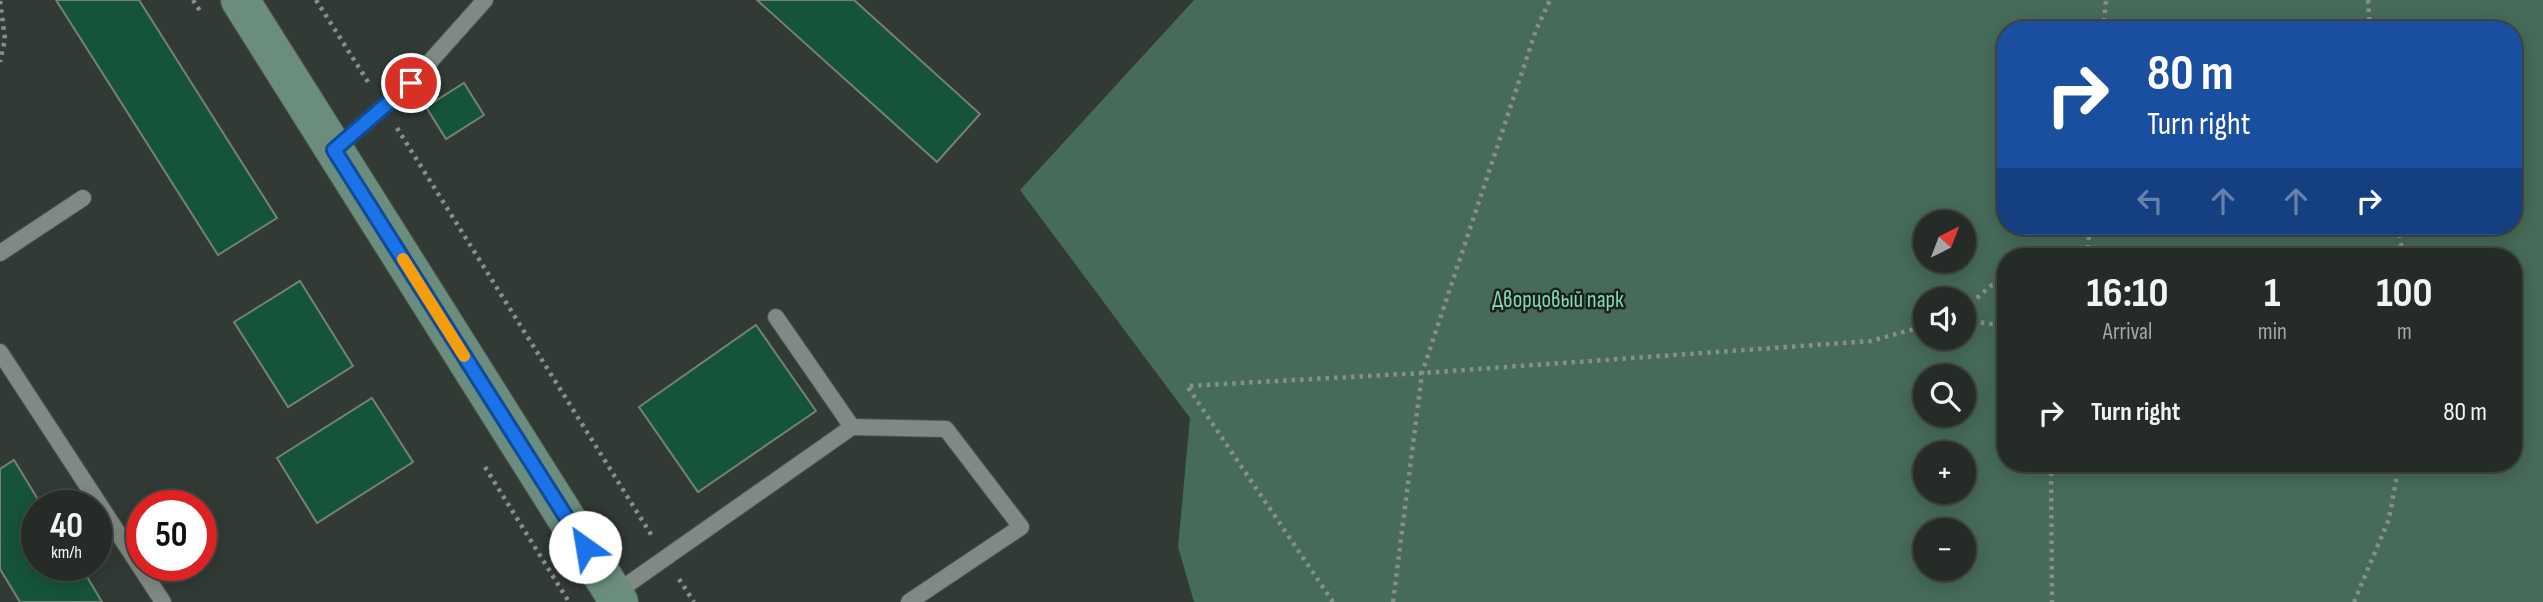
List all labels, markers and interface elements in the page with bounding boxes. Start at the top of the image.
text: 80 m [2147,45,2234,104]
icon: right [2032,49,2123,140]
pin [381,53,441,113]
icon: arrive [392,64,430,102]
text: Turn right [2147,105,2251,144]
icon: left [2131,182,2169,220]
icon: ahead [2204,182,2242,220]
icon: ahead [2277,182,2315,220]
icon: right [2350,182,2388,220]
north arrow [1913,210,1976,273]
map controls [1913,210,1976,581]
text: 16:10 [2086,268,2168,319]
text: 1 [2264,268,2281,319]
text: 100 [2376,268,2433,319]
park label: Дворцовый парк [1492,286,1624,314]
button: sound [1913,287,1976,350]
text: Arrival [2103,318,2152,346]
text: min [2258,318,2287,346]
text: m [2397,318,2412,346]
button: search [1913,364,1976,427]
icon: right [2032,394,2070,432]
text: Turn right [2091,397,2180,428]
text: 80 m [2443,397,2487,428]
button: + [1913,441,1976,504]
speed limit sign: 50 [126,490,217,581]
text: 40 [50,505,83,548]
position arrow [548,510,622,584]
button: − [1913,518,1976,581]
text: km/h [51,542,82,563]

